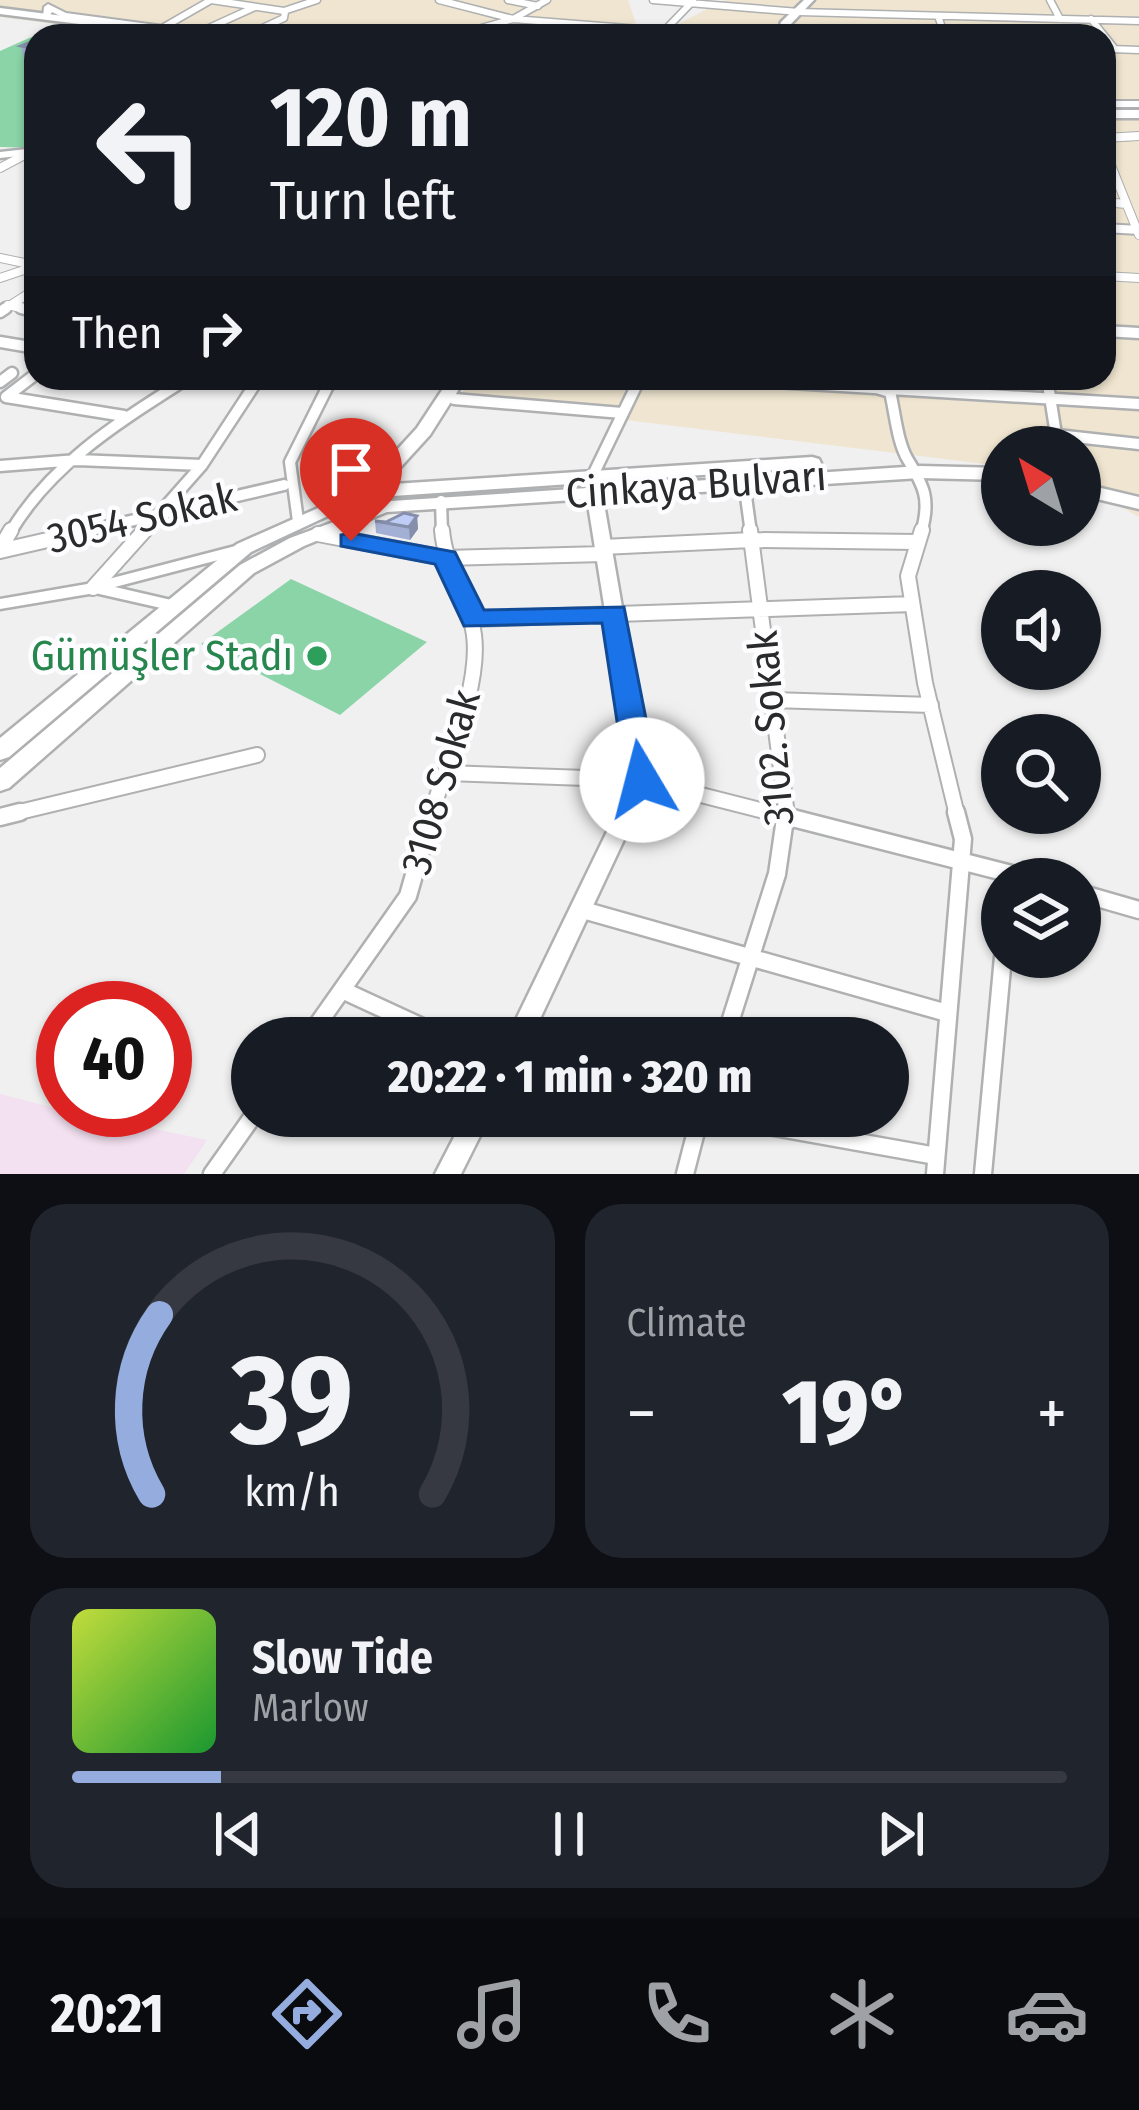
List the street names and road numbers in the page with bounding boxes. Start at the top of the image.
street label: Cinkaya Bulvarı [564,451,828,519]
street label: 3054 Sokak [43,472,242,564]
street label: 3102. Sokak [738,628,804,827]
street label: 3108 Sokak [391,684,491,880]

